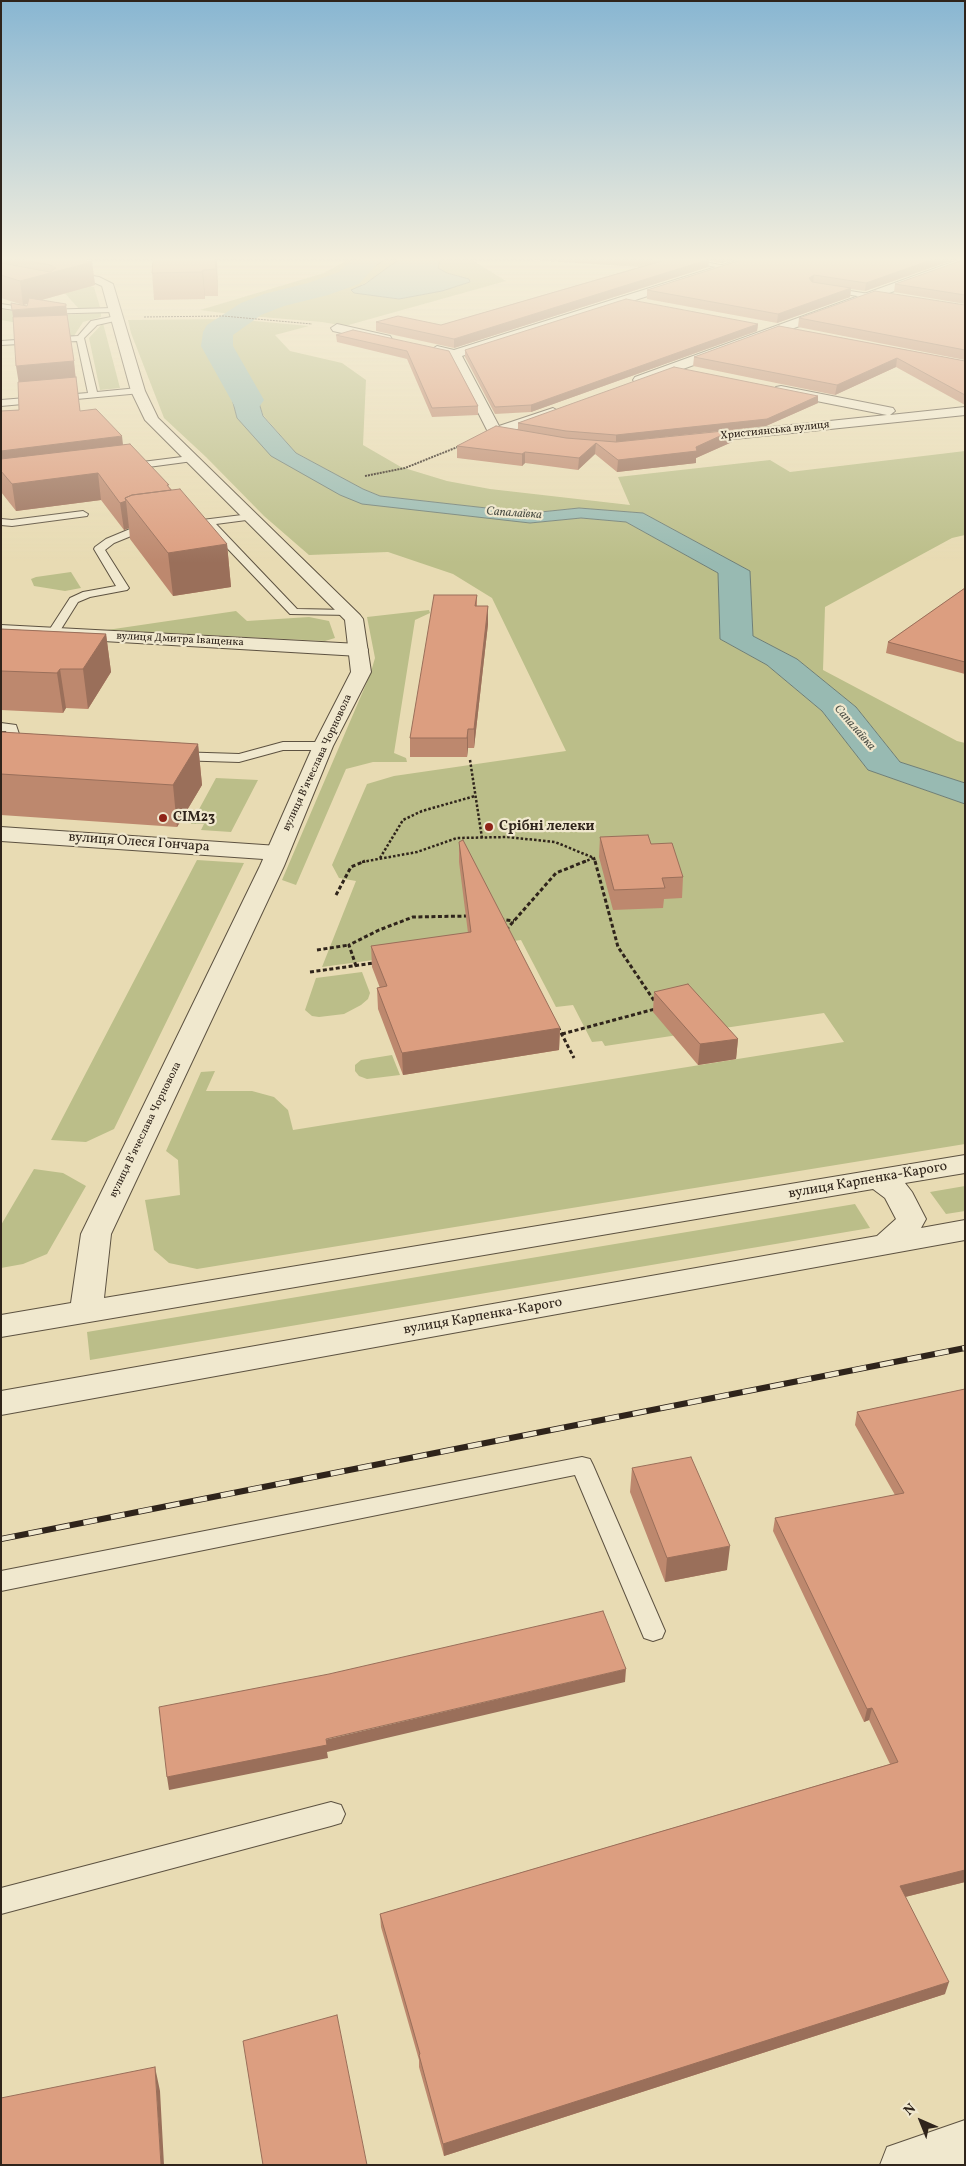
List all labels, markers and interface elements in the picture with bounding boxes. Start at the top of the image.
street label: Християнська вулиця [720,419,830,443]
water label: Сапалаївка [486,505,542,523]
street label: вулиця Дмитра Іващенка [116,630,244,650]
street label: вулиця Вʼячеслава Чорновола [280,693,356,833]
water label: Сапалаївка [830,702,878,754]
place label: СІМ23 [173,810,215,826]
marker: СІМ23 [157,812,169,824]
place label: Срібні лелеки [499,819,595,835]
marker: Срібні лелеки [483,821,495,833]
street label: вулиця Олеся Гончара [68,830,210,856]
street label: вулиця Вʼячеслава Чорновола [107,1060,185,1200]
street label: вулиця Карпенка-Карого [787,1159,949,1203]
street label: вулиця Карпенка-Карого [402,1295,564,1339]
north arrow [896,2096,946,2146]
text: N [900,2099,920,2120]

